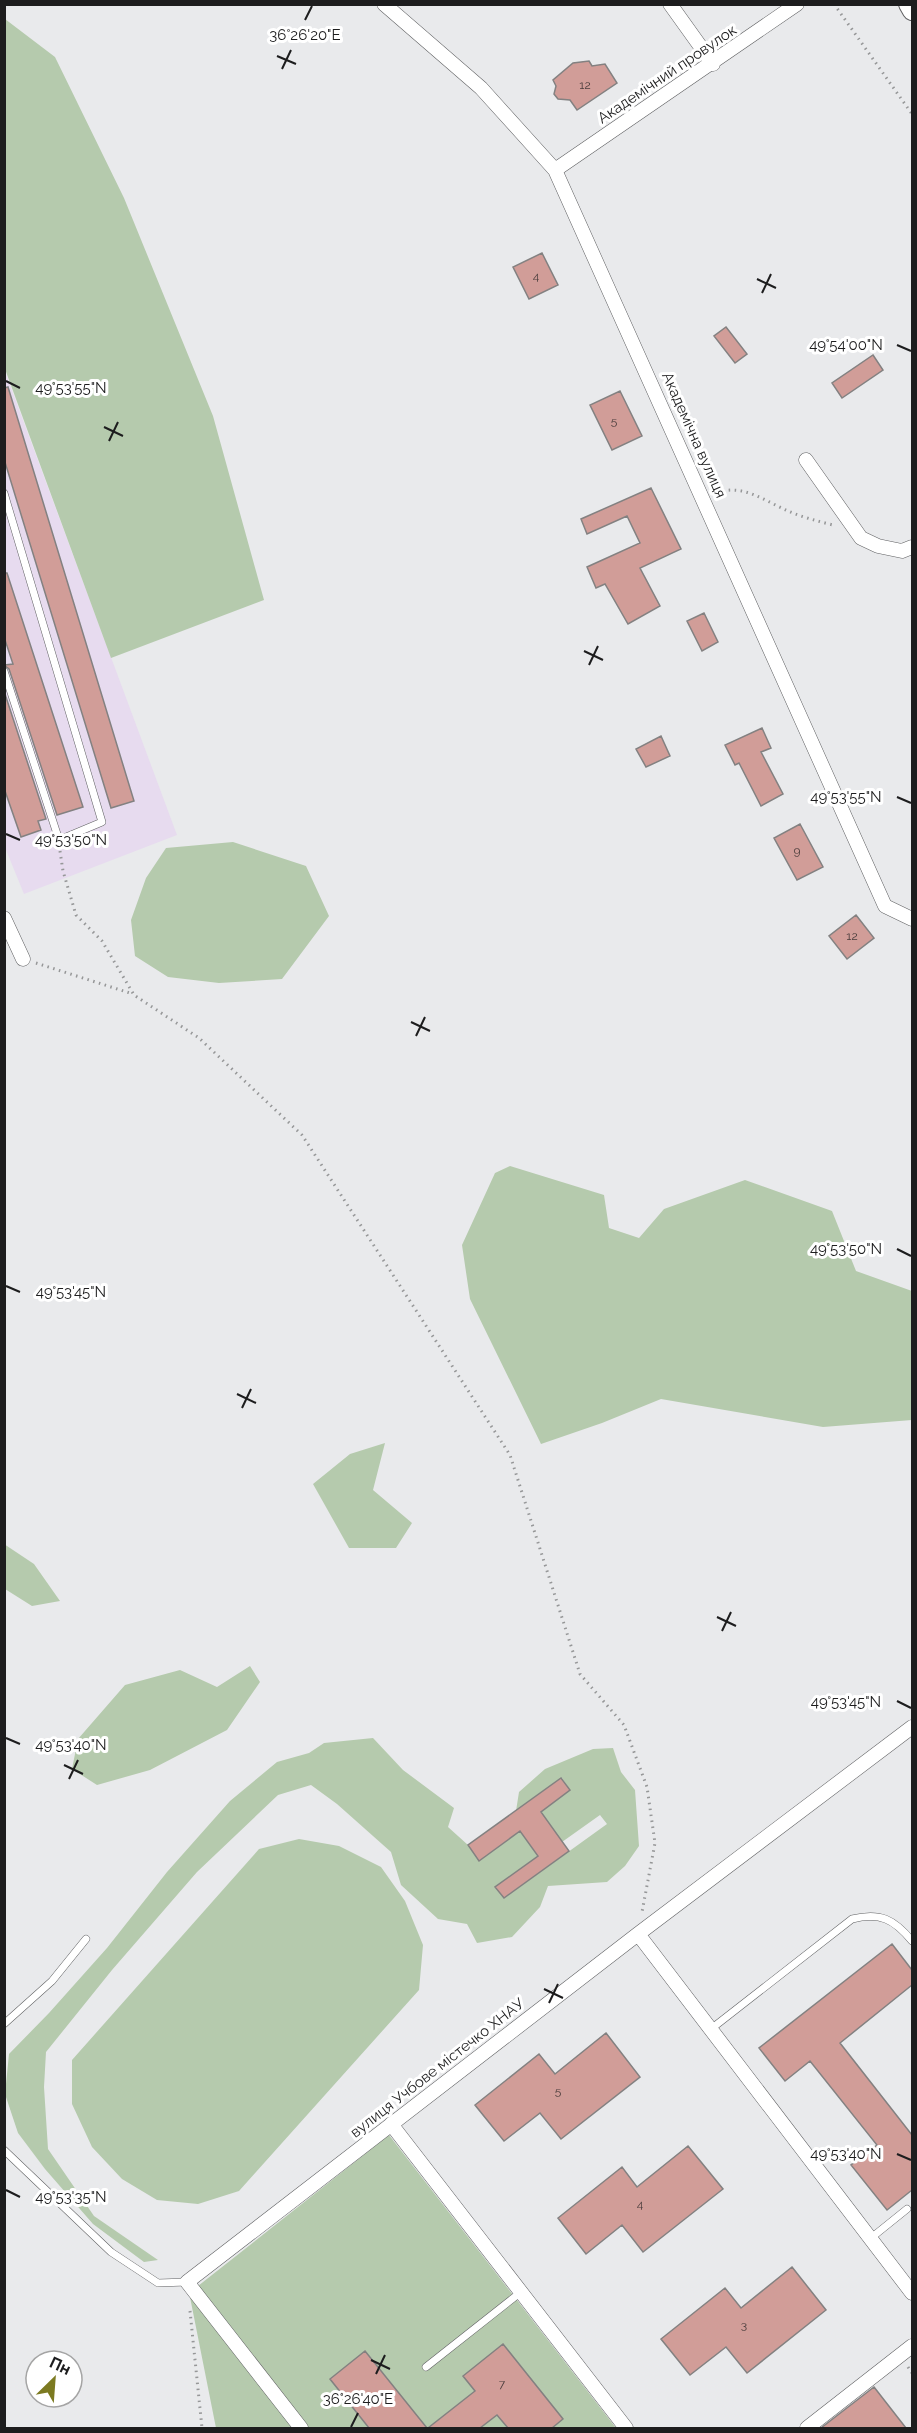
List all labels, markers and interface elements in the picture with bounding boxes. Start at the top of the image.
street label: Академічний провулок [594,21,740,127]
text: 36°26'20"E [269,26,341,44]
house number: 12 [579,78,591,92]
house number: 4 [533,269,540,283]
text: 49°54'00"N [809,336,883,354]
street label: Академічна вулиця [658,369,730,501]
text: 49°53'55"N [35,379,107,397]
house number: 5 [611,414,618,428]
text: 49°53'55"N [810,788,882,806]
text: 49°53'50"N [35,831,107,849]
house number: 9 [793,844,801,858]
house number: 12 [846,929,858,943]
text: 49°53'50"N [810,1240,882,1258]
text: 49°53'45"N [36,1283,106,1301]
text: 49°53'45"N [811,1693,881,1711]
text: 49°53'40"N [35,1736,107,1754]
street label: вулиця Учбове містечко ХНАУ [347,1994,528,2141]
house number: 5 [555,2084,562,2098]
text: 49°53'40"N [810,2145,882,2163]
text: 49°53'35"N [35,2188,107,2206]
house number: 4 [637,2197,644,2211]
house number: 3 [741,2318,747,2332]
north arrow [24,2349,84,2409]
text: Пн [46,2353,74,2379]
house number: 7 [499,2377,506,2391]
text: 36°26'40"E [323,2390,393,2408]

